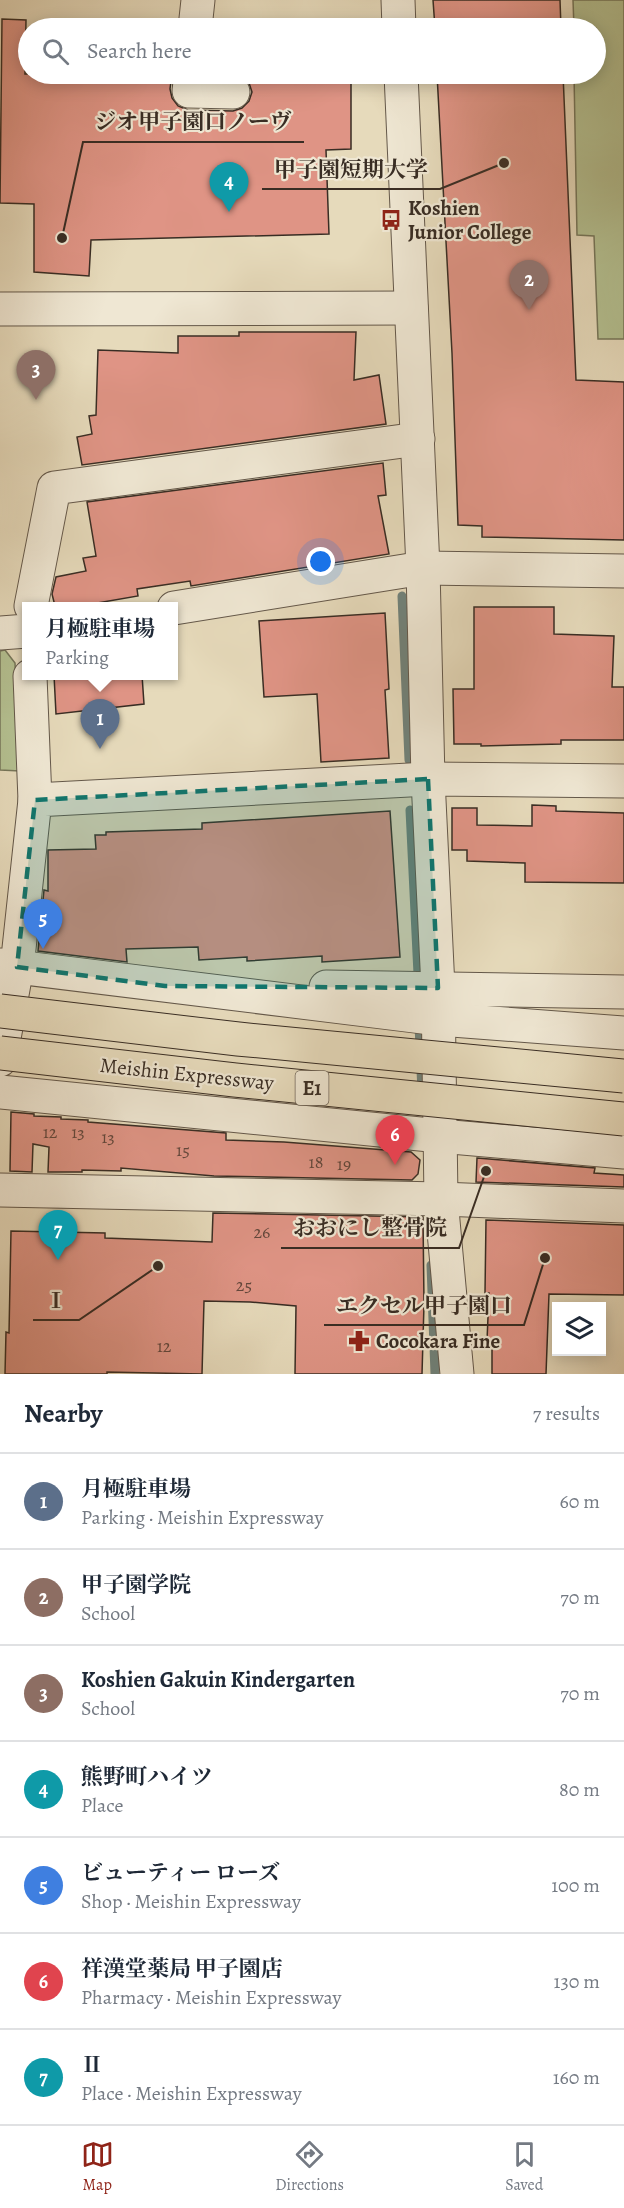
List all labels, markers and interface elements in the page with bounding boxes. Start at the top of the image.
search box [18,18,606,84]
icon: search [39,35,72,68]
text: Search here [87,36,192,66]
callout: ジオ甲子園口ノーヴ [83,102,304,142]
text: ジオ甲子園口ノーヴ [94,107,292,137]
callout: 甲子園短期大学 [262,149,440,189]
text: 甲子園短期大学 [274,155,428,185]
pin: 4 [210,162,248,212]
place label: Koshien Junior College [408,194,532,246]
bus stop icon: Koshien Junior College [379,208,403,232]
pin: 2 [510,260,548,310]
pin: 3 [16,350,56,400]
your location [306,547,335,576]
popup [22,602,178,680]
text: 月極駐車場 [45,614,155,644]
text: Parking [45,644,109,671]
pin: 1 [80,700,120,749]
pin: 5 [24,900,63,949]
street label: Meishin Expressway [99,1051,276,1097]
road number: E1 [296,1071,328,1105]
pin: 6 [376,1116,414,1165]
house number: 12 [43,1120,58,1144]
house number: 13 [71,1120,85,1144]
house number: 13 [101,1125,115,1149]
house number: 15 [176,1138,190,1162]
house number: 18 [309,1150,323,1174]
house number: 19 [337,1152,351,1176]
callout: おおにし整骨院 [281,1208,459,1248]
pin: 7 [38,1210,78,1260]
text: おおにし整骨院 [293,1213,447,1243]
house number: 26 [254,1220,270,1244]
house number: 25 [236,1273,252,1297]
callout: Ⅰ [33,1280,79,1320]
callout: エクセル甲子園口 [324,1285,524,1325]
text: Ⅰ [45,1286,67,1316]
text: エクセル甲子園口 [336,1291,512,1321]
map controls [552,1302,606,1356]
button: layers [552,1302,606,1356]
place label: Cocokara Fine [376,1327,501,1355]
pharmacy icon: Cocokara Fine [347,1329,371,1353]
house number: 12 [157,1334,172,1358]
text: Nearby [24,1396,103,1431]
text: 7 results [533,1400,600,1427]
text: 月極駐車場 [81,1474,191,1504]
text: 1 [40,1488,47,1515]
text: 60 m [560,1488,600,1515]
text: Parking · Meishin Expressway [81,1504,323,1531]
text: 甲子園学院 [81,1570,191,1600]
text: 2 [39,1584,48,1611]
text: 70 m [560,1584,600,1611]
text: School [81,1600,135,1627]
text: Koshien Gakuin Kindergarten [81,1665,355,1695]
text: 3 [39,1680,48,1707]
text: 70 m [560,1680,600,1707]
text: School [81,1695,135,1722]
text: 熊野町ハイツ [81,1762,213,1792]
text: 4 [39,1776,48,1803]
text: 80 m [559,1776,600,1803]
text: Place [81,1792,123,1819]
text: ビューティー ローズ [81,1858,280,1888]
text: 5 [39,1872,48,1899]
text: 100 m [551,1872,600,1899]
text: Shop · Meishin Expressway [81,1888,301,1915]
text: 祥漢堂薬局 甲子園店 [81,1954,283,1984]
text: 6 [39,1968,48,1995]
text: 130 m [554,1968,600,1995]
text: Pharmacy · Meishin Expressway [81,1984,341,2011]
text: Ⅱ [81,2050,103,2080]
text: 7 [39,2064,48,2091]
text: 160 m [553,2064,600,2091]
text: Place · Meishin Expressway [81,2080,302,2107]
tab: Map [81,2138,114,2196]
tab: Directions [275,2138,344,2196]
tab: Saved [505,2138,543,2196]

